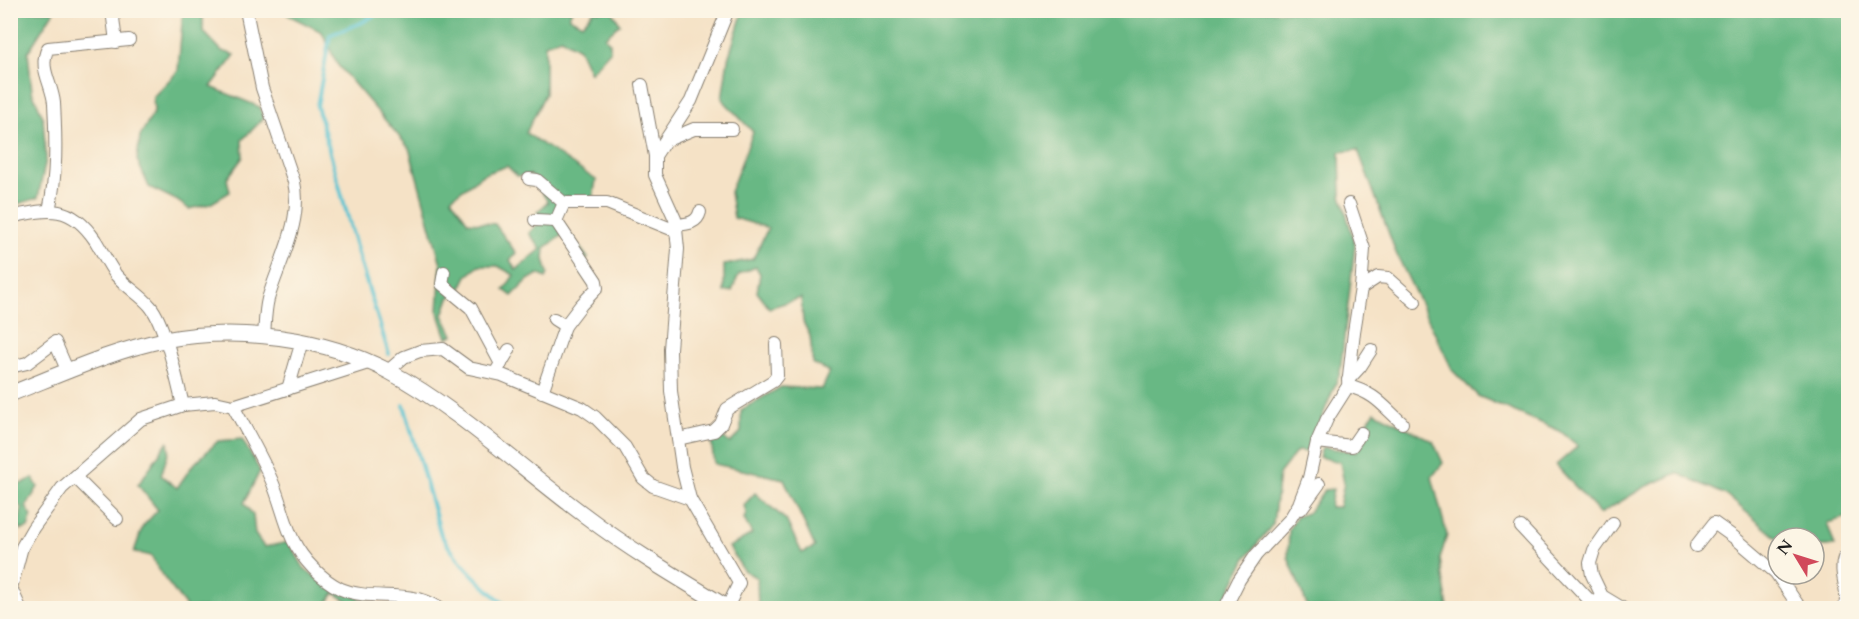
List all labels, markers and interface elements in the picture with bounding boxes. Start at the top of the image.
north arrow [1766,526,1826,586]
text: N [1772,535,1798,560]

